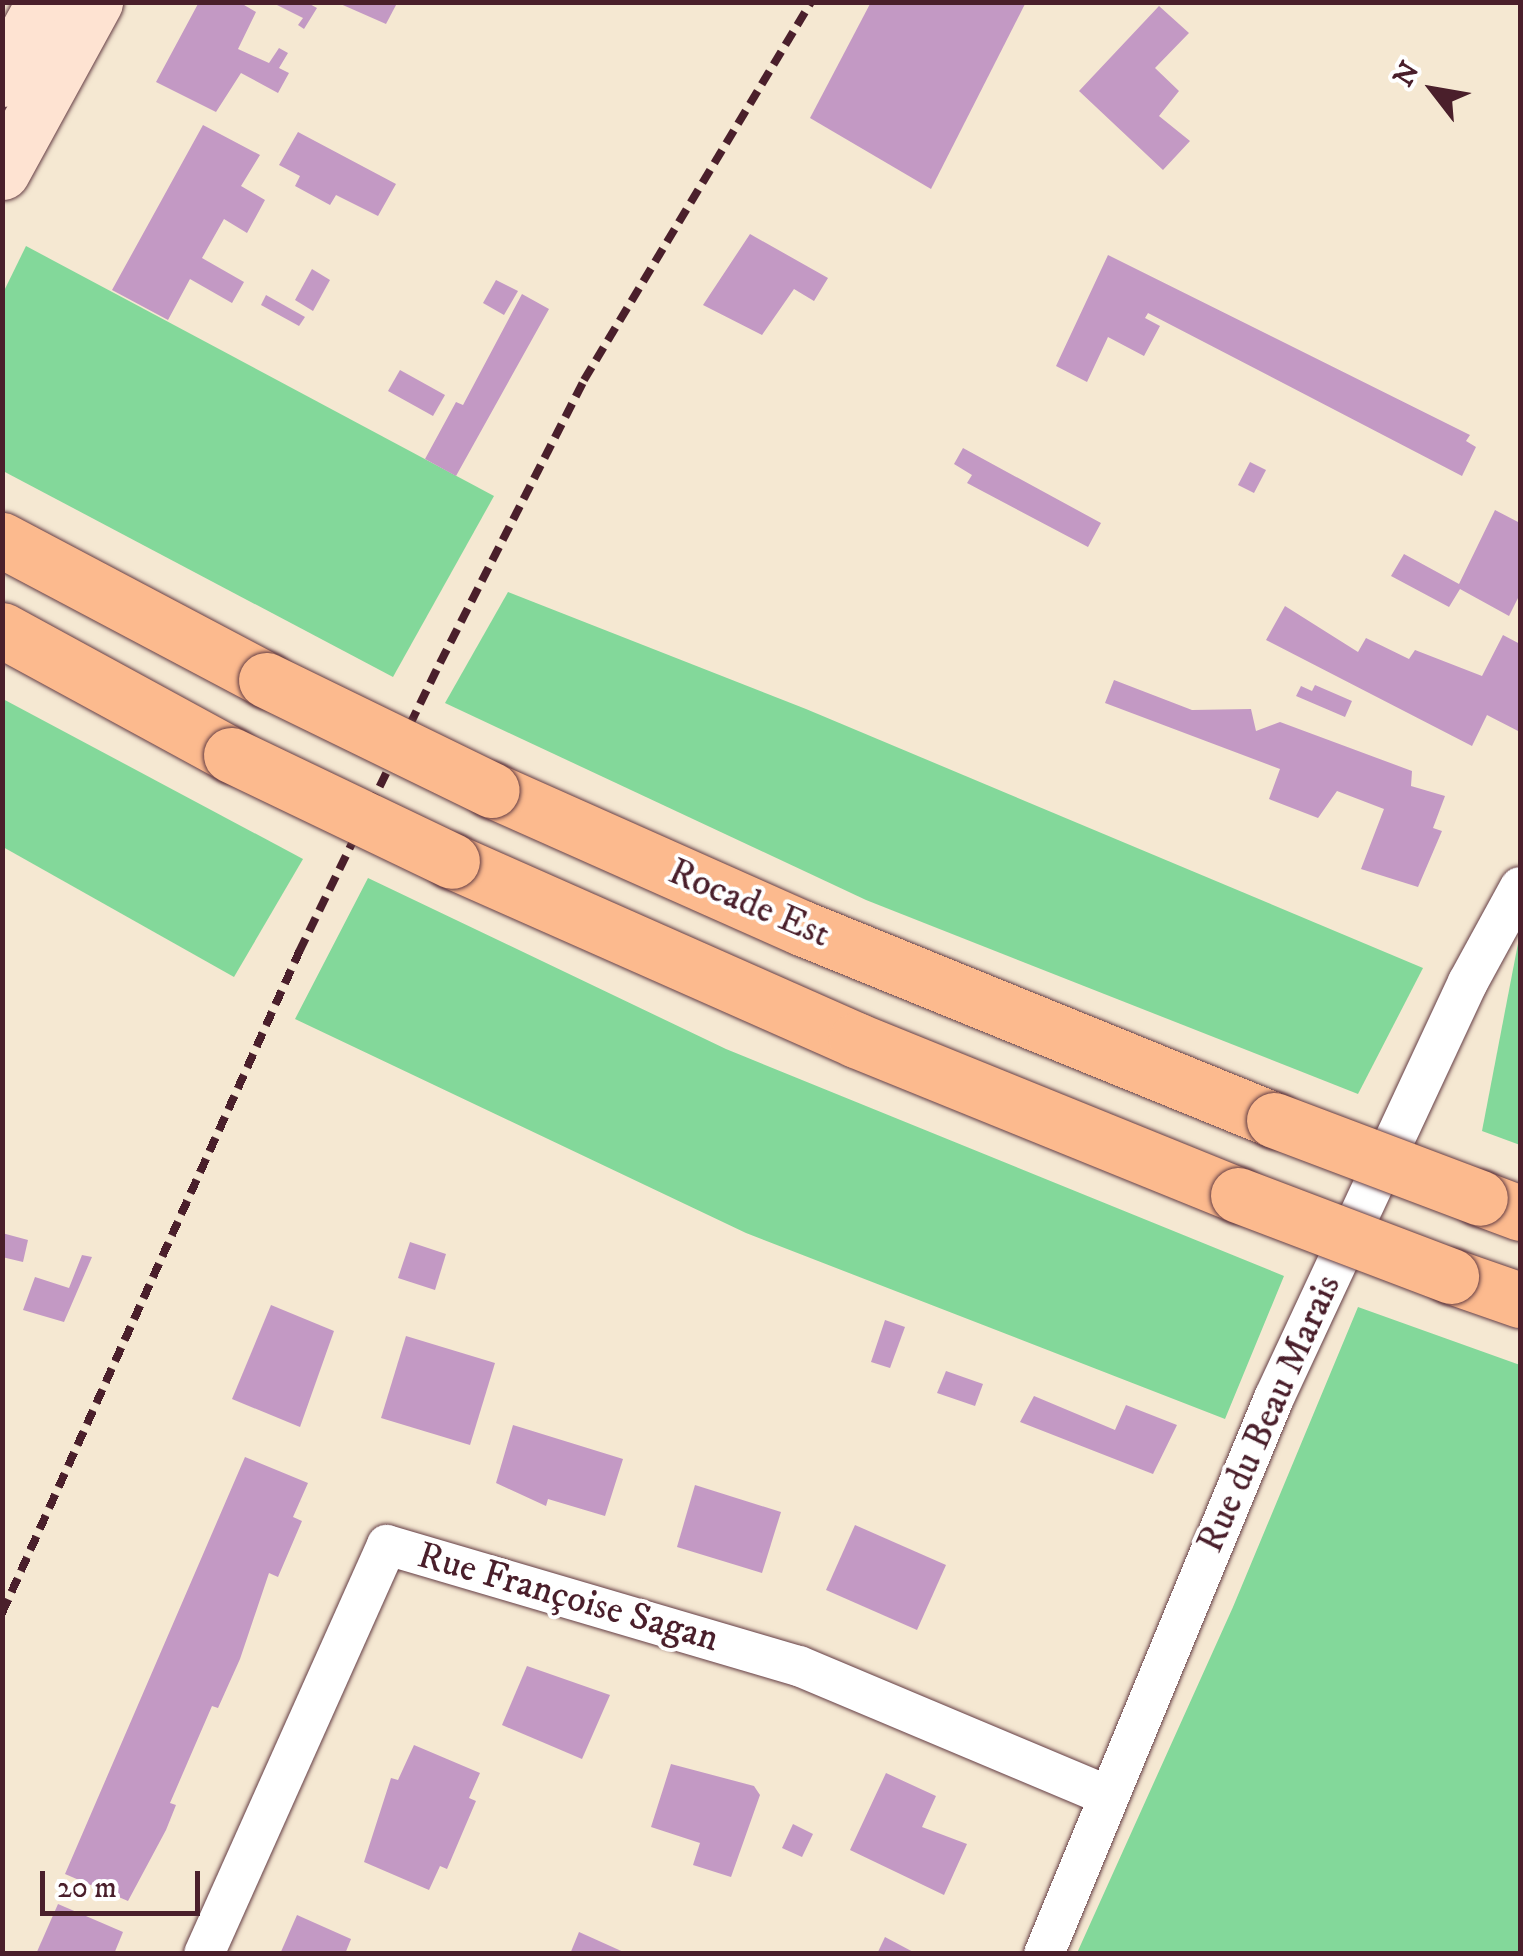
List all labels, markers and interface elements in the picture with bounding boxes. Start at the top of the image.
north arrow [1383,40,1483,140]
text: N [1386,55,1428,93]
street label: Rocade Est [662,850,836,958]
street label: Rue du Beau Marais [1188,1268,1352,1560]
street label: Rue Françoise Sagan [412,1533,724,1663]
scale bar [45,1851,205,1913]
text: 20 m [57,1870,117,1907]

